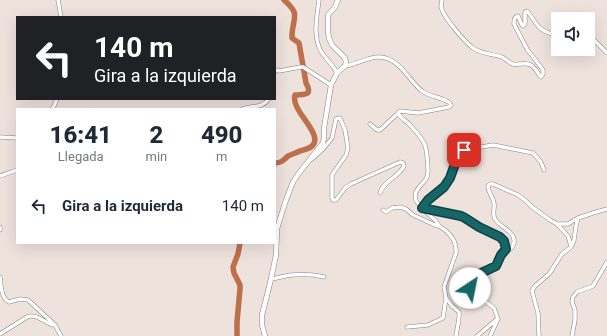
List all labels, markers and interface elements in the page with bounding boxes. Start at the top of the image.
map controls [551,12,595,56]
button: sound [551,12,595,56]
text: 140 m [94,31,173,64]
icon: left [28,32,80,84]
text: Gira a la izquierda [94,65,237,86]
text: 16:41 [50,121,112,149]
text: 2 [149,121,163,149]
text: 490 [201,121,242,149]
pin [447,133,481,167]
icon: arrive [453,139,475,161]
text: Llegada [58,149,104,164]
text: min [146,149,167,164]
text: m [216,149,227,164]
icon: left [28,195,50,217]
text: Gira a la izquierda [62,197,183,215]
text: 140 m [222,197,264,215]
position arrow [449,267,491,309]

